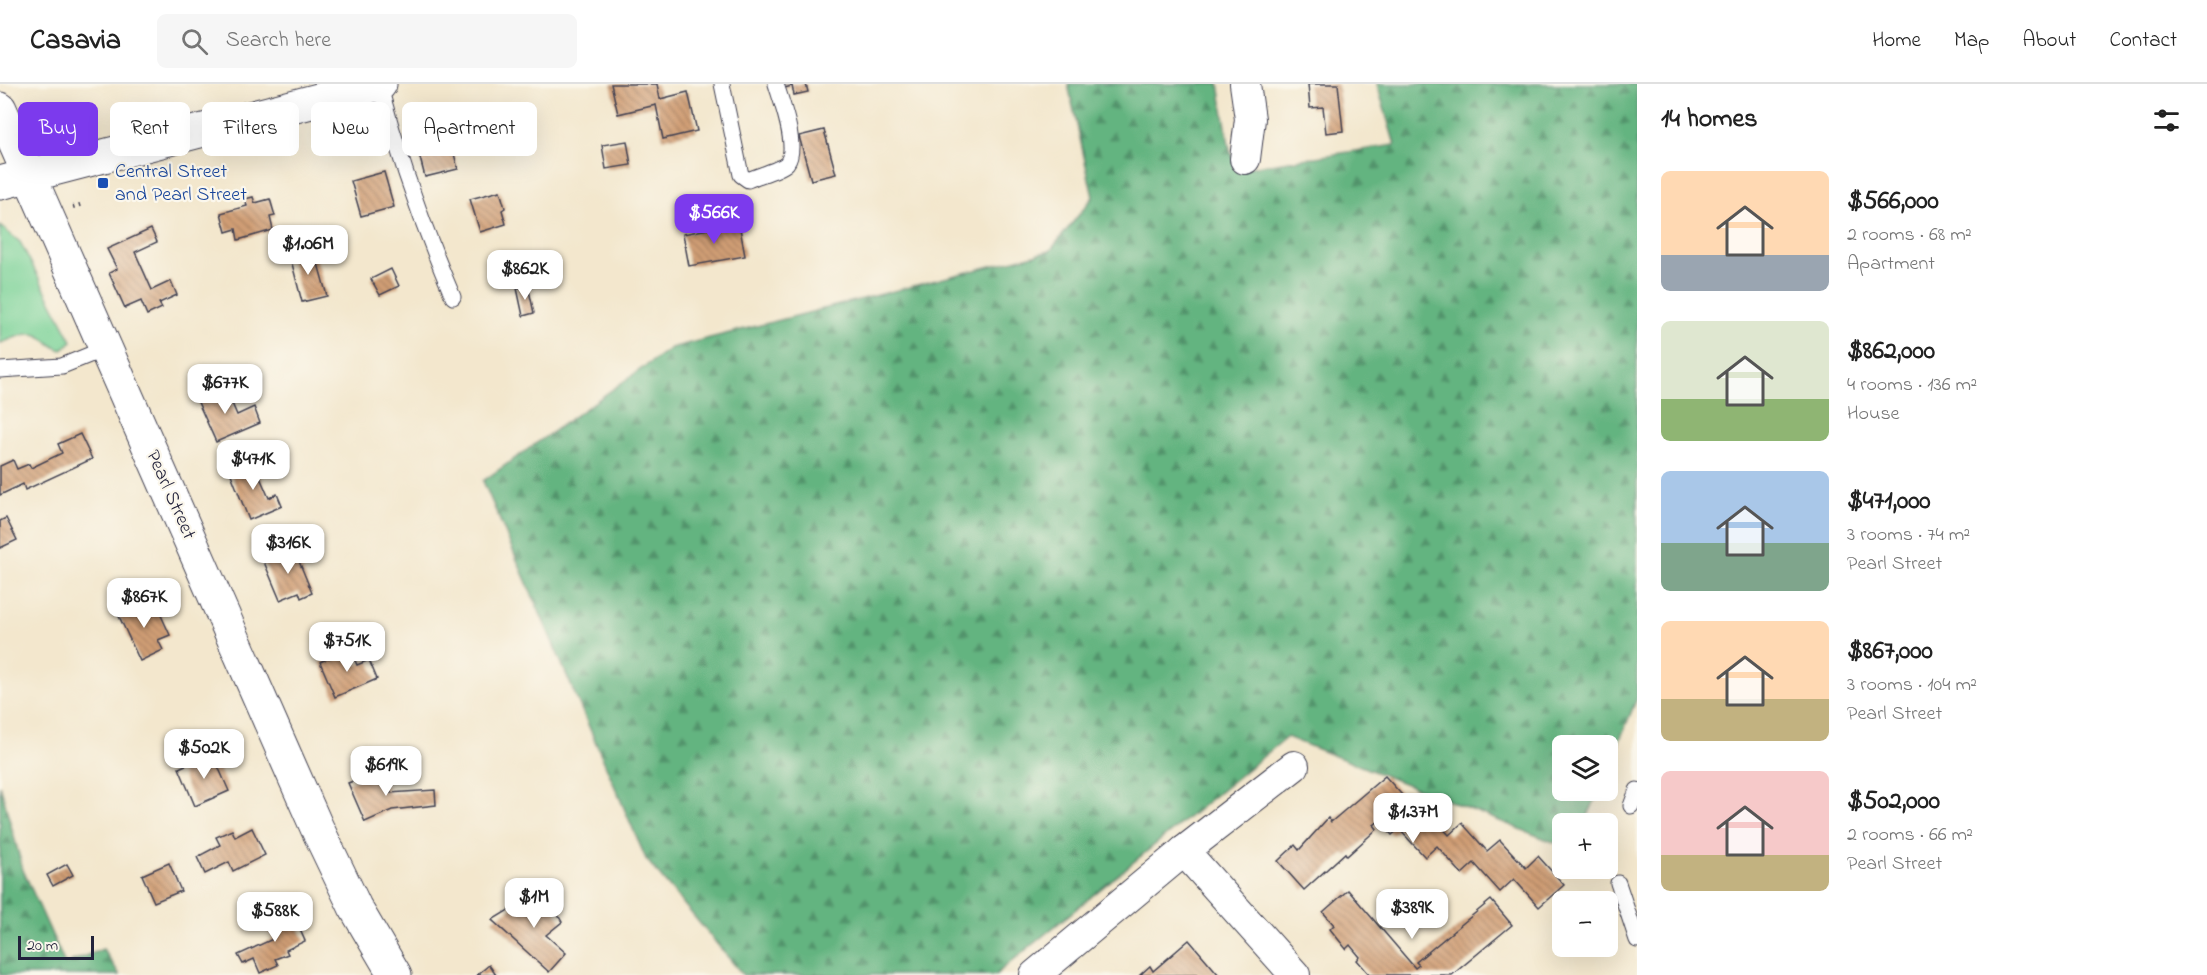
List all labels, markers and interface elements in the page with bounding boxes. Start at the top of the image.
search box [157,14,577,68]
text: Casavia [30,21,121,62]
icon: search [178,25,211,58]
text: Search here [226,25,331,57]
text: Home [1872,26,1921,56]
text: Map [1954,26,1989,56]
text: About [2022,26,2076,56]
text: Contact [2109,26,2177,56]
text: 14 homes [1661,101,1757,139]
chip: Buy [18,102,98,156]
chip: Rent [110,102,190,156]
chip: Filters [202,102,299,156]
chip: New [311,102,390,156]
chip: Apartment [402,102,537,156]
icon: filters [2150,104,2183,137]
place label: Central Street and Pearl Street [115,158,247,210]
marker: Central Street and Pearl Street [96,176,110,190]
text: $566,000 [1847,183,1939,221]
pin: $566K [672,194,756,245]
icon: home [1709,195,1781,267]
text: $566K [689,199,739,228]
text: 2 rooms · 68 m² [1847,221,1972,250]
pin: $1.06M [259,225,357,276]
text: $1.06M [282,230,334,259]
pin: $862K [483,250,567,301]
text: Apartment [1847,250,1935,279]
text: $862K [501,255,549,284]
text: $862,000 [1847,333,1935,371]
icon: home [1709,345,1781,417]
pin: $677K [183,364,267,415]
text: $677K [201,369,249,398]
text: 4 rooms · 136 m² [1847,371,1977,400]
text: House [1847,400,1900,429]
pin: $471K [211,440,295,491]
text: $471K [231,445,275,474]
street label: Pearl Street [137,446,203,545]
text: $471,000 [1847,483,1931,521]
icon: home [1709,495,1781,567]
text: 3 rooms · 74 m² [1847,521,1970,550]
pin: $316K [246,524,330,575]
text: $316K [265,529,311,558]
text: Pearl Street [1847,550,1942,579]
pin: $867K [102,578,186,629]
text: $867K [121,583,167,612]
pin: $751K [305,622,389,673]
text: $751K [323,627,371,656]
text: $867,000 [1847,633,1933,671]
icon: home [1709,645,1781,717]
text: 3 rooms · 104 m² [1847,671,1977,700]
text: Pearl Street [1847,700,1942,729]
pin: $502K [162,729,246,780]
text: $502K [178,734,230,763]
map controls [1552,735,1618,957]
button: layers [1552,735,1618,801]
pin: $619K [344,746,428,797]
text: $619K [365,751,407,780]
text: $502,000 [1847,783,1940,821]
pin: $1.37M [1364,793,1462,844]
icon: home [1709,795,1781,867]
text: $1.37M [1387,798,1439,827]
button: + [1552,813,1618,879]
text: 2 rooms · 66 m² [1847,821,1973,850]
text: Pearl Street [1847,850,1942,879]
pin: $1M [505,878,563,929]
text: $1M [519,883,549,912]
pin: $389K [1370,889,1454,940]
button: − [1552,891,1618,957]
pin: $588K [233,892,317,943]
text: $389K [1390,894,1434,923]
text: $588K [251,897,299,926]
scale bar [18,933,94,960]
text: 20 m [27,934,58,958]

